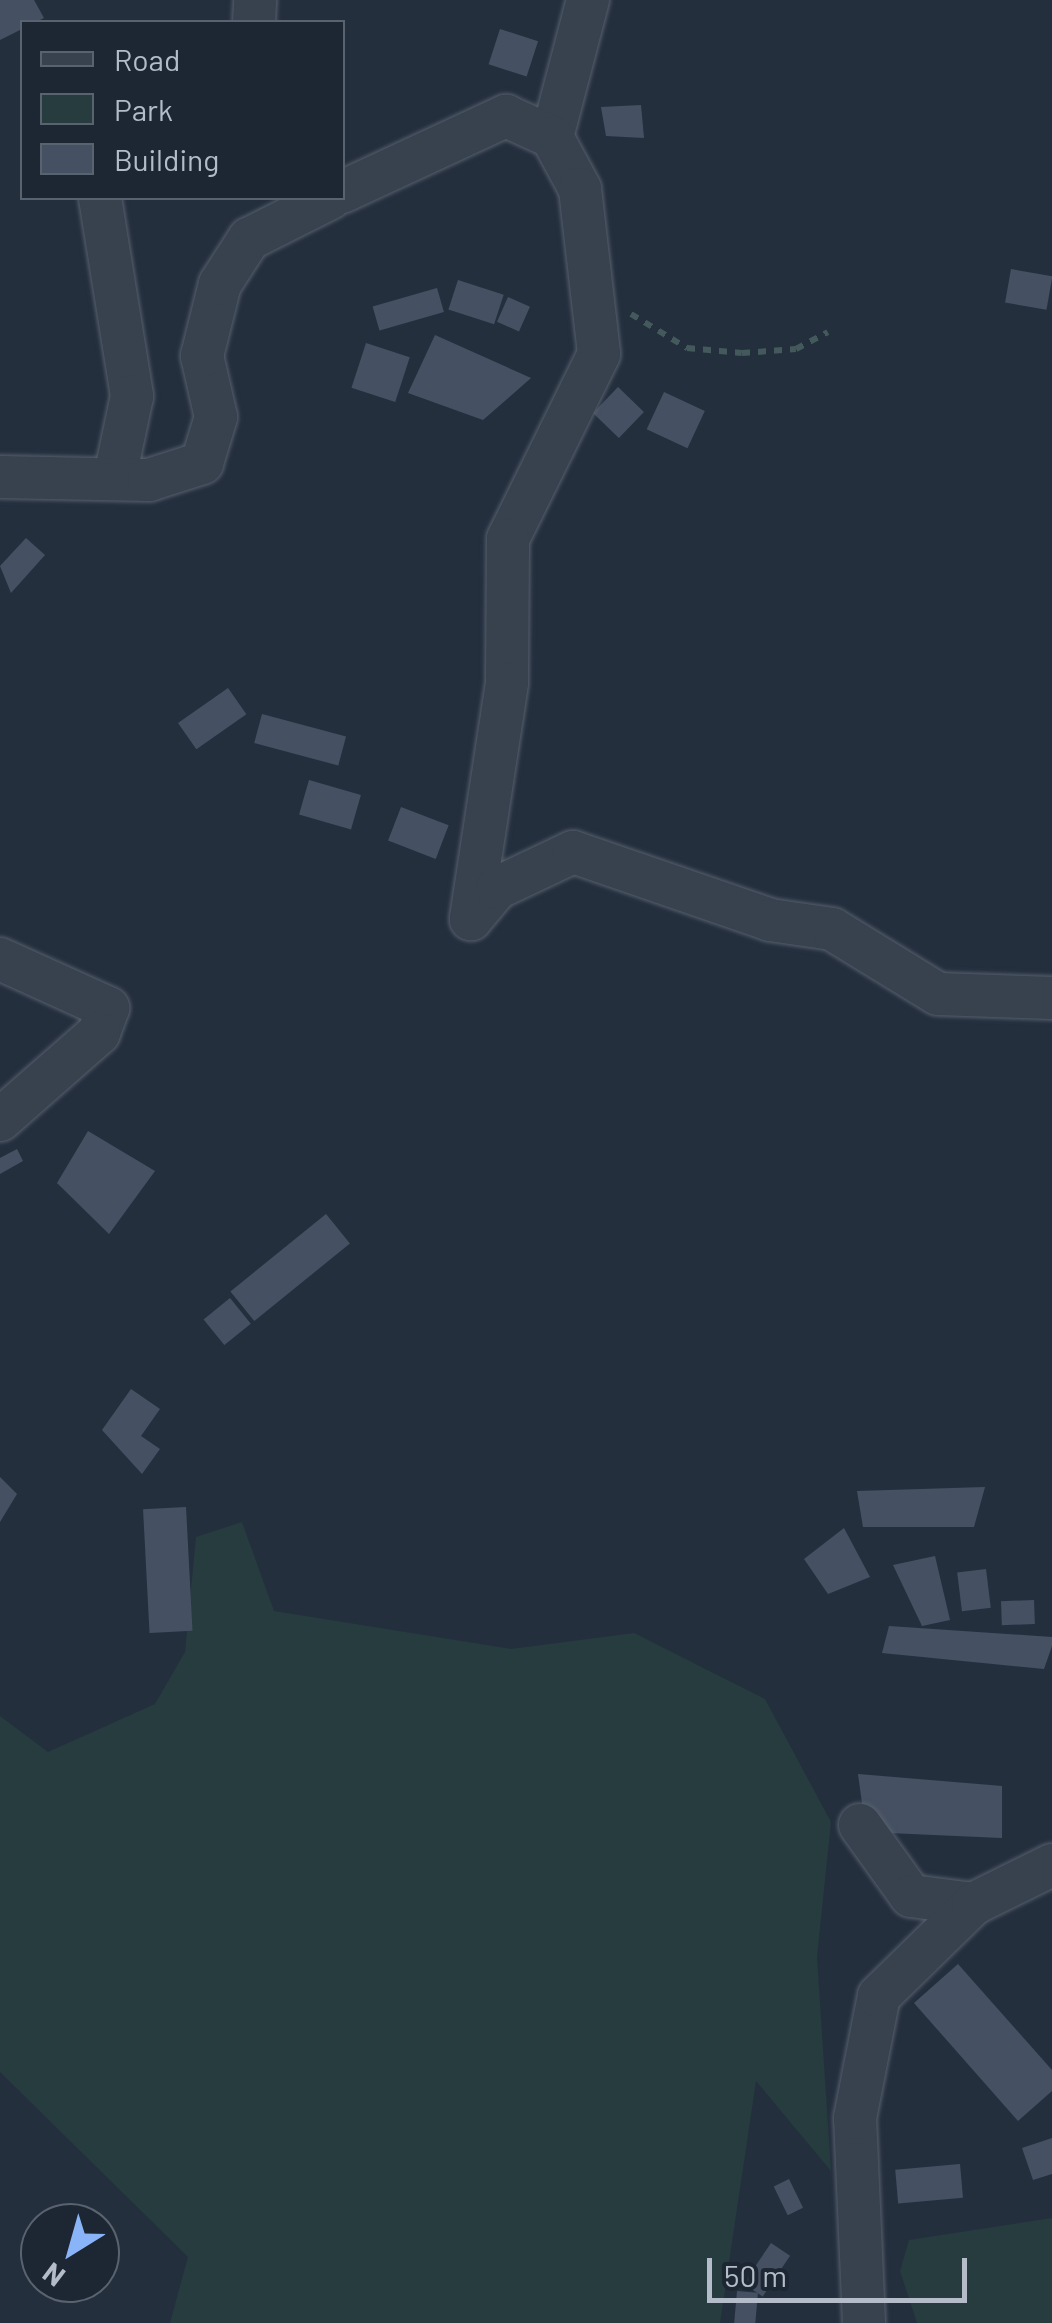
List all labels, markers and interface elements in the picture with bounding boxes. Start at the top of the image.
legend [20,20,345,200]
text: Road [114,41,180,77]
text: Park [114,91,173,127]
text: Building [114,141,219,177]
north arrow [20,2203,120,2303]
scale bar [712,2238,972,2300]
text: N [35,2256,71,2295]
text: 50 m [724,2257,787,2293]

